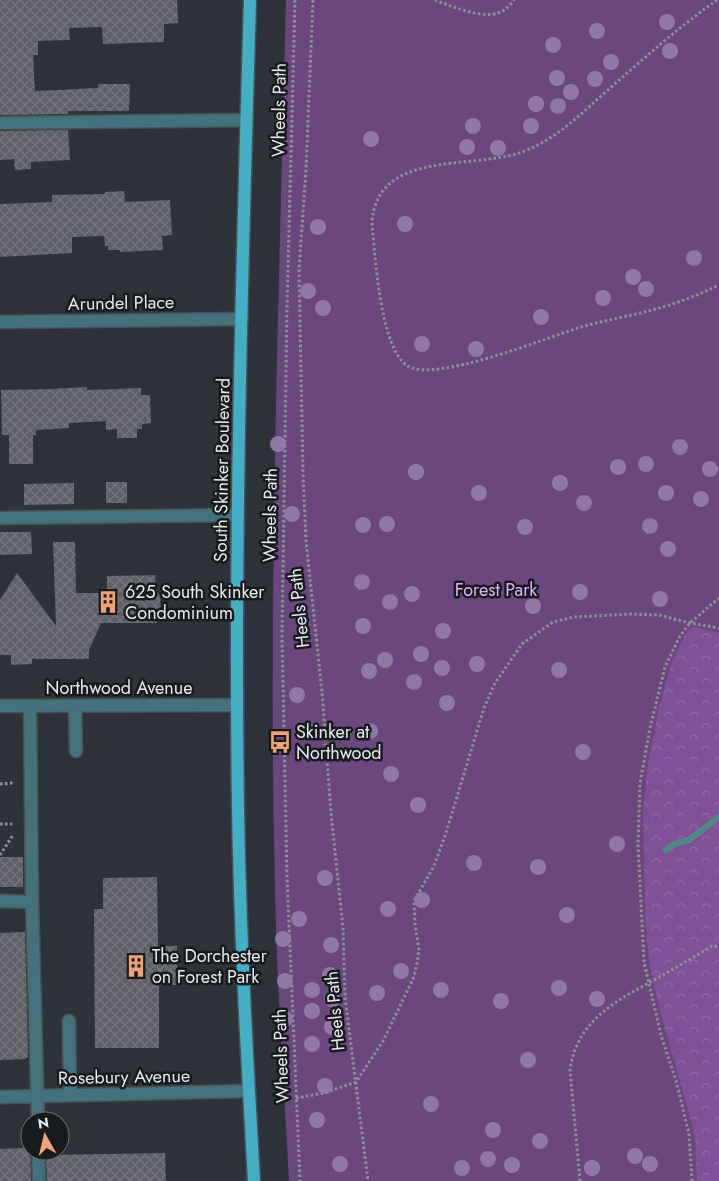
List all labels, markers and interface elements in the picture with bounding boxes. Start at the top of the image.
street label: Wheels Path [265,63,293,157]
street label: Arundel Place [67,289,175,317]
street label: South Skinker Boulevard [207,378,237,562]
street label: Wheels Path [256,468,284,562]
street label: Heels Path [282,567,316,649]
park label: Forest Park [455,577,537,603]
place label: 625 South Skinker Condominium [125,579,265,626]
building icon: 625 South Skinker Condominium [95,589,121,615]
street label: Northwood Avenue [46,675,193,701]
place label: Skinker at Northwood [296,719,382,766]
bus stop icon: Skinker at Northwood [267,729,293,755]
place label: The Dorchester on Forest Park [152,943,268,990]
building icon: The Dorchester on Forest Park [123,953,149,979]
street label: Heels Path [319,970,351,1052]
street label: Wheels Path [266,1008,296,1104]
street label: Rosebury Avenue [58,1063,190,1091]
north arrow [20,1111,70,1161]
text: N [36,1112,50,1134]

